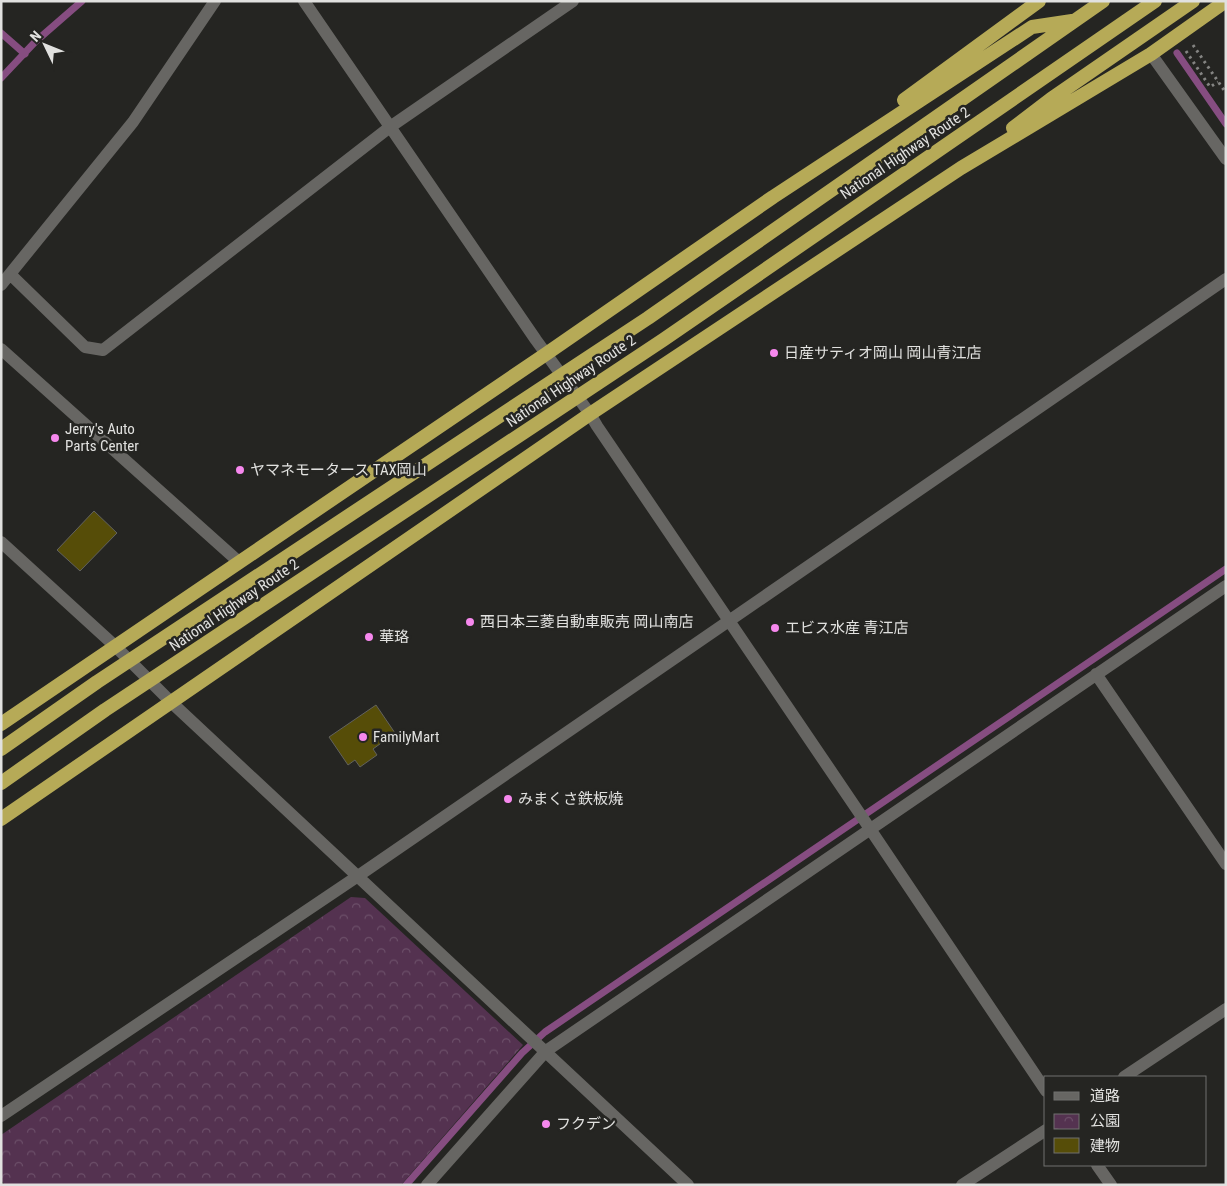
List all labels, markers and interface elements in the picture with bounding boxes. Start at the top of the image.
north arrow [20,20,70,70]
text: N [27,28,44,45]
street label: National Highway Route 2 [837,103,973,203]
street label: National Highway Route 2 [503,331,639,431]
place label: 日産サティオ岡山 岡山青江店 [784,344,982,362]
marker: 日産サティオ岡山 岡山青江店 [768,347,780,359]
place label: Jerry's Auto Parts Center [65,420,139,455]
marker: Jerry's Auto Parts Center [49,432,61,444]
place label: ヤマネモータース TAX岡山 [250,461,427,479]
marker: ヤマネモータース TAX岡山 [234,464,246,476]
street label: National Highway Route 2 [166,555,302,655]
place label: 西日本三菱自動車販売 岡山南店 [480,613,693,631]
marker: 西日本三菱自動車販売 岡山南店 [464,616,476,628]
place label: エビス水産 青江店 [785,619,908,637]
marker: エビス水産 青江店 [769,622,781,634]
place label: 華珞 [379,628,409,646]
marker: 華珞 [363,631,375,643]
place label: FamilyMart [373,728,439,746]
marker: FamilyMart [357,731,369,743]
place label: みまくさ鉄板焼 [518,790,623,808]
marker: みまくさ鉄板焼 [502,793,514,805]
legend [1044,1076,1207,1166]
text: 道路 [1090,1087,1120,1105]
text: 公園 [1090,1112,1120,1130]
place label: フクデン [556,1115,616,1133]
marker: フクデン [540,1118,552,1130]
text: 建物 [1090,1137,1120,1155]

